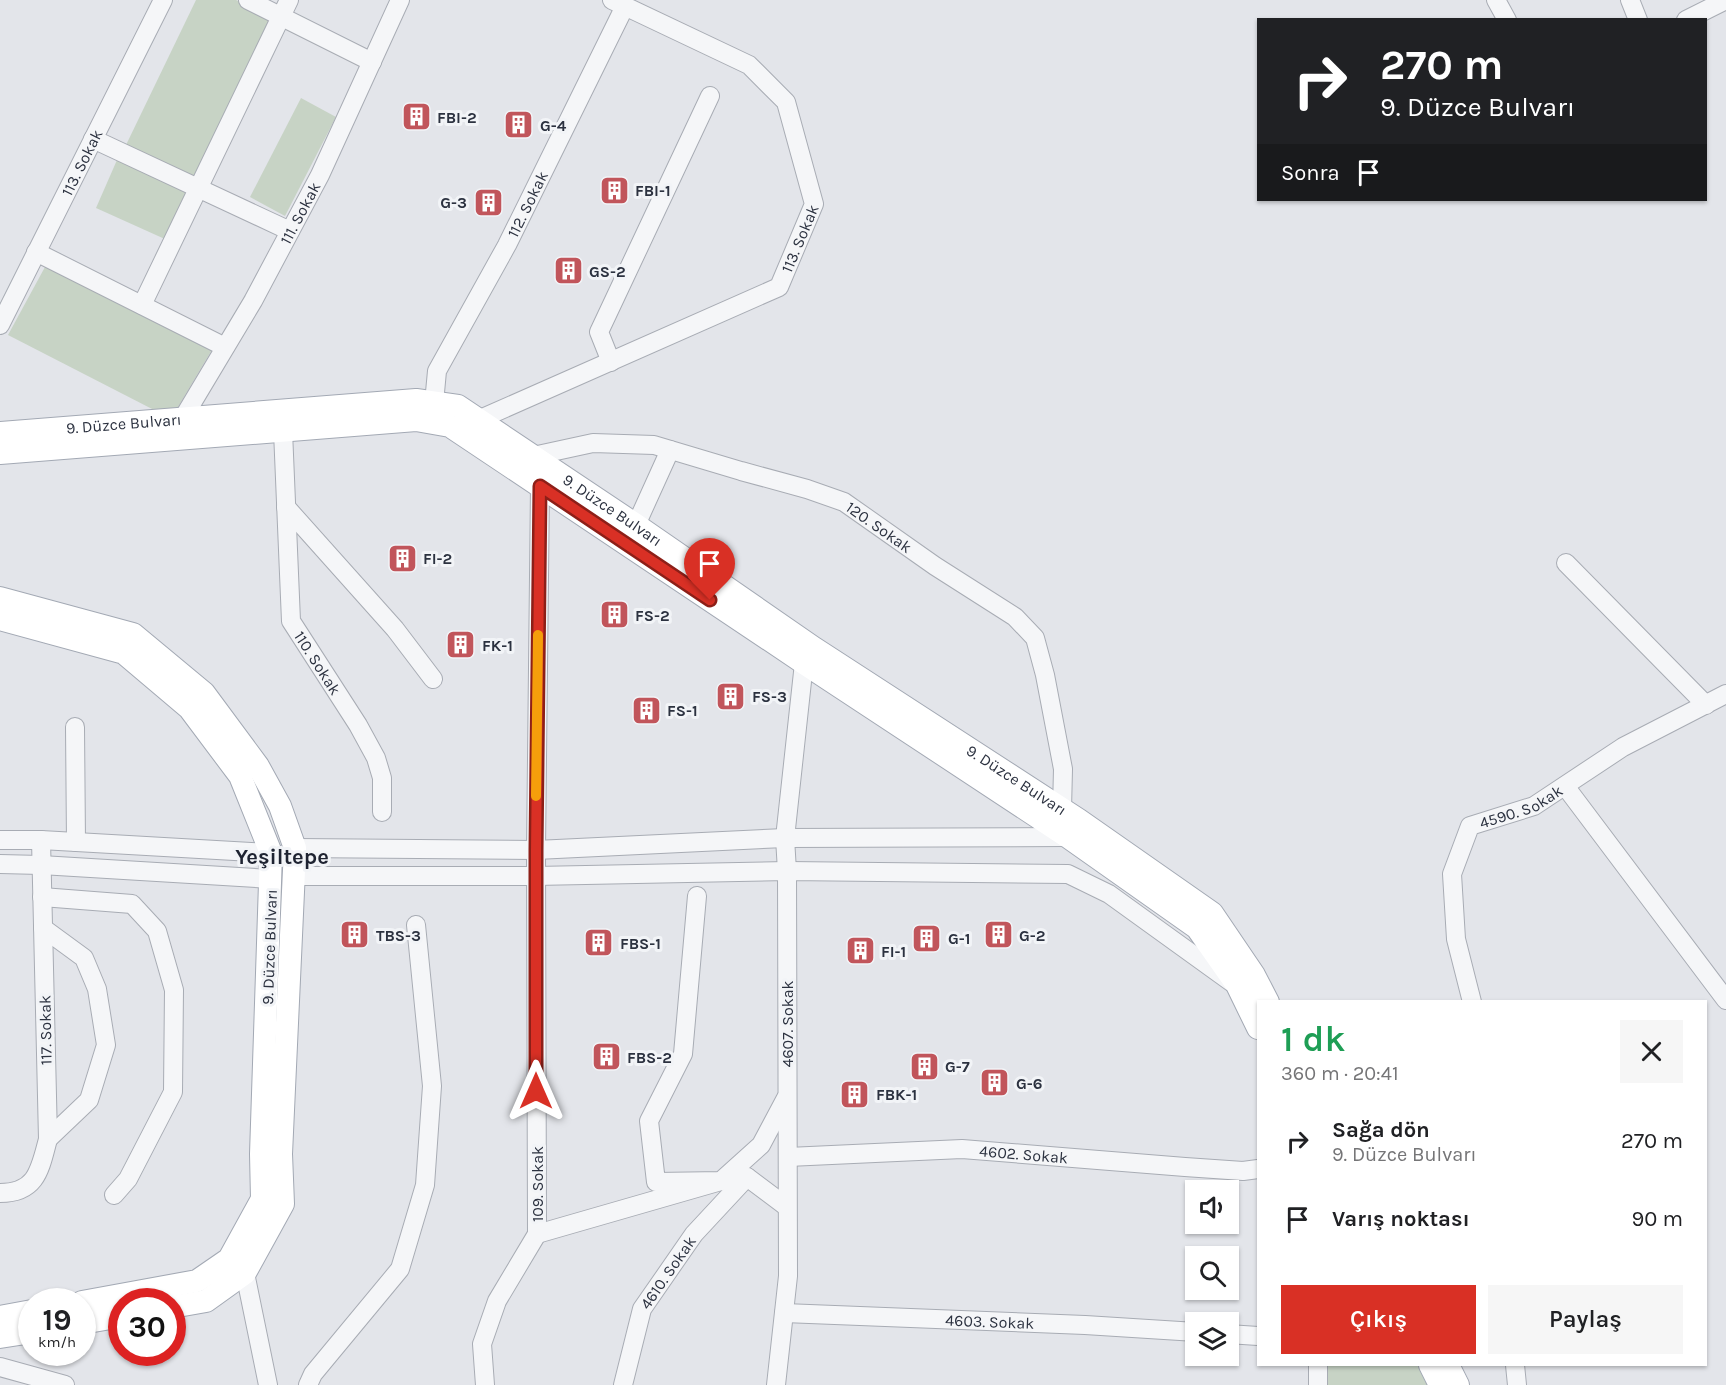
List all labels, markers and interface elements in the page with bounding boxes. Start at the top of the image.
text: 270 m [1380,40,1503,90]
icon: right [1281,42,1359,120]
text: 9. Düzce Bulvarı [1380,91,1575,123]
building icon: FBI-2 [400,101,432,133]
place label: FBI-2 [437,108,477,127]
building icon: G-4 [503,109,535,141]
place label: G-4 [540,116,567,135]
street label: 113. Sokak [57,126,107,199]
icon: arrive [1352,156,1385,189]
text: Sonra [1281,160,1340,186]
street label: 112. Sokak [503,168,552,241]
building icon: FBI-1 [598,174,630,206]
street label: 111. Sokak [276,179,325,248]
place label: FBI-1 [635,181,671,200]
building icon: G-3 [472,186,504,218]
place label: G-3 [440,193,467,212]
street label: 113. Sokak [777,202,823,275]
building icon: GS-2 [552,255,584,287]
place label: GS-2 [589,262,626,281]
street label: 9. Düzce Bulvarı [65,410,182,438]
street label: 9. Düzce Bulvarı [559,470,666,550]
street label: 120. Sokak [842,498,916,557]
pin [684,538,735,600]
building icon: FI-2 [386,542,418,574]
icon: arrive [693,547,726,580]
place label: FI-2 [423,549,452,568]
building icon: FS-2 [598,599,630,631]
place label: FS-2 [635,606,670,625]
street label: 110. Sokak [290,628,345,699]
building icon: FK-1 [445,629,477,661]
place label: FK-1 [482,636,513,655]
building icon: FS-3 [715,680,747,712]
place label: FS-3 [752,687,787,706]
building icon: FS-1 [630,694,662,726]
place label: FS-1 [667,701,698,720]
street label: 9. Düzce Bulvarı [963,741,1070,820]
street label: 4590. Sokak [1477,781,1566,832]
district label: Yeşiltepe [235,844,329,870]
street label: 9. Düzce Bulvarı [258,889,281,1005]
building icon: TBS-3 [339,919,371,951]
building icon: G-2 [982,919,1014,951]
building icon: G-1 [911,922,943,954]
place label: TBS-3 [376,926,421,945]
place label: G-2 [1019,926,1046,945]
building icon: FBS-1 [583,927,615,959]
place label: G-1 [948,929,971,948]
place label: FBS-1 [620,934,661,953]
building icon: FI-1 [844,935,876,967]
place label: FI-1 [881,942,906,961]
street label: 4607. Sokak [778,980,797,1068]
street label: 117. Sokak [35,995,56,1065]
text: 1 dk [1281,1018,1345,1060]
button: close [1620,1020,1683,1083]
building icon: FBS-2 [590,1041,622,1073]
place label: FBS-2 [627,1048,672,1067]
building icon: G-7 [908,1050,940,1082]
place label: G-7 [945,1057,970,1076]
position arrow [504,1059,568,1123]
text: 360 m · 20:41 [1281,1062,1399,1085]
building icon: G-6 [979,1067,1011,1099]
place label: G-6 [1016,1074,1043,1093]
building icon: FBK-1 [839,1078,871,1110]
place label: FBK-1 [876,1085,917,1104]
text: Sağa dön [1332,1117,1430,1143]
icon: right [1281,1125,1314,1158]
text: 270 m [1621,1128,1683,1154]
street label: 4602. Sokak [979,1141,1069,1168]
text: 9. Düzce Bulvarı [1332,1143,1476,1166]
street label: 109. Sokak [528,1146,547,1222]
map controls [1185,1180,1239,1366]
button: sound [1185,1180,1239,1234]
icon: arrive [1281,1203,1314,1236]
text: Varış noktası [1332,1206,1470,1232]
text: 90 m [1631,1206,1683,1232]
street label: 4610. Sokak [636,1232,700,1313]
button: search [1185,1246,1239,1300]
button: Çıkış [1281,1285,1476,1354]
button: Paylaş [1488,1285,1683,1354]
speed limit sign: 30 [108,1288,186,1366]
text: 19 [42,1302,71,1338]
street label: 4603. Sokak [945,1310,1035,1333]
button: layers [1185,1312,1239,1366]
text: km/h [38,1333,76,1351]

